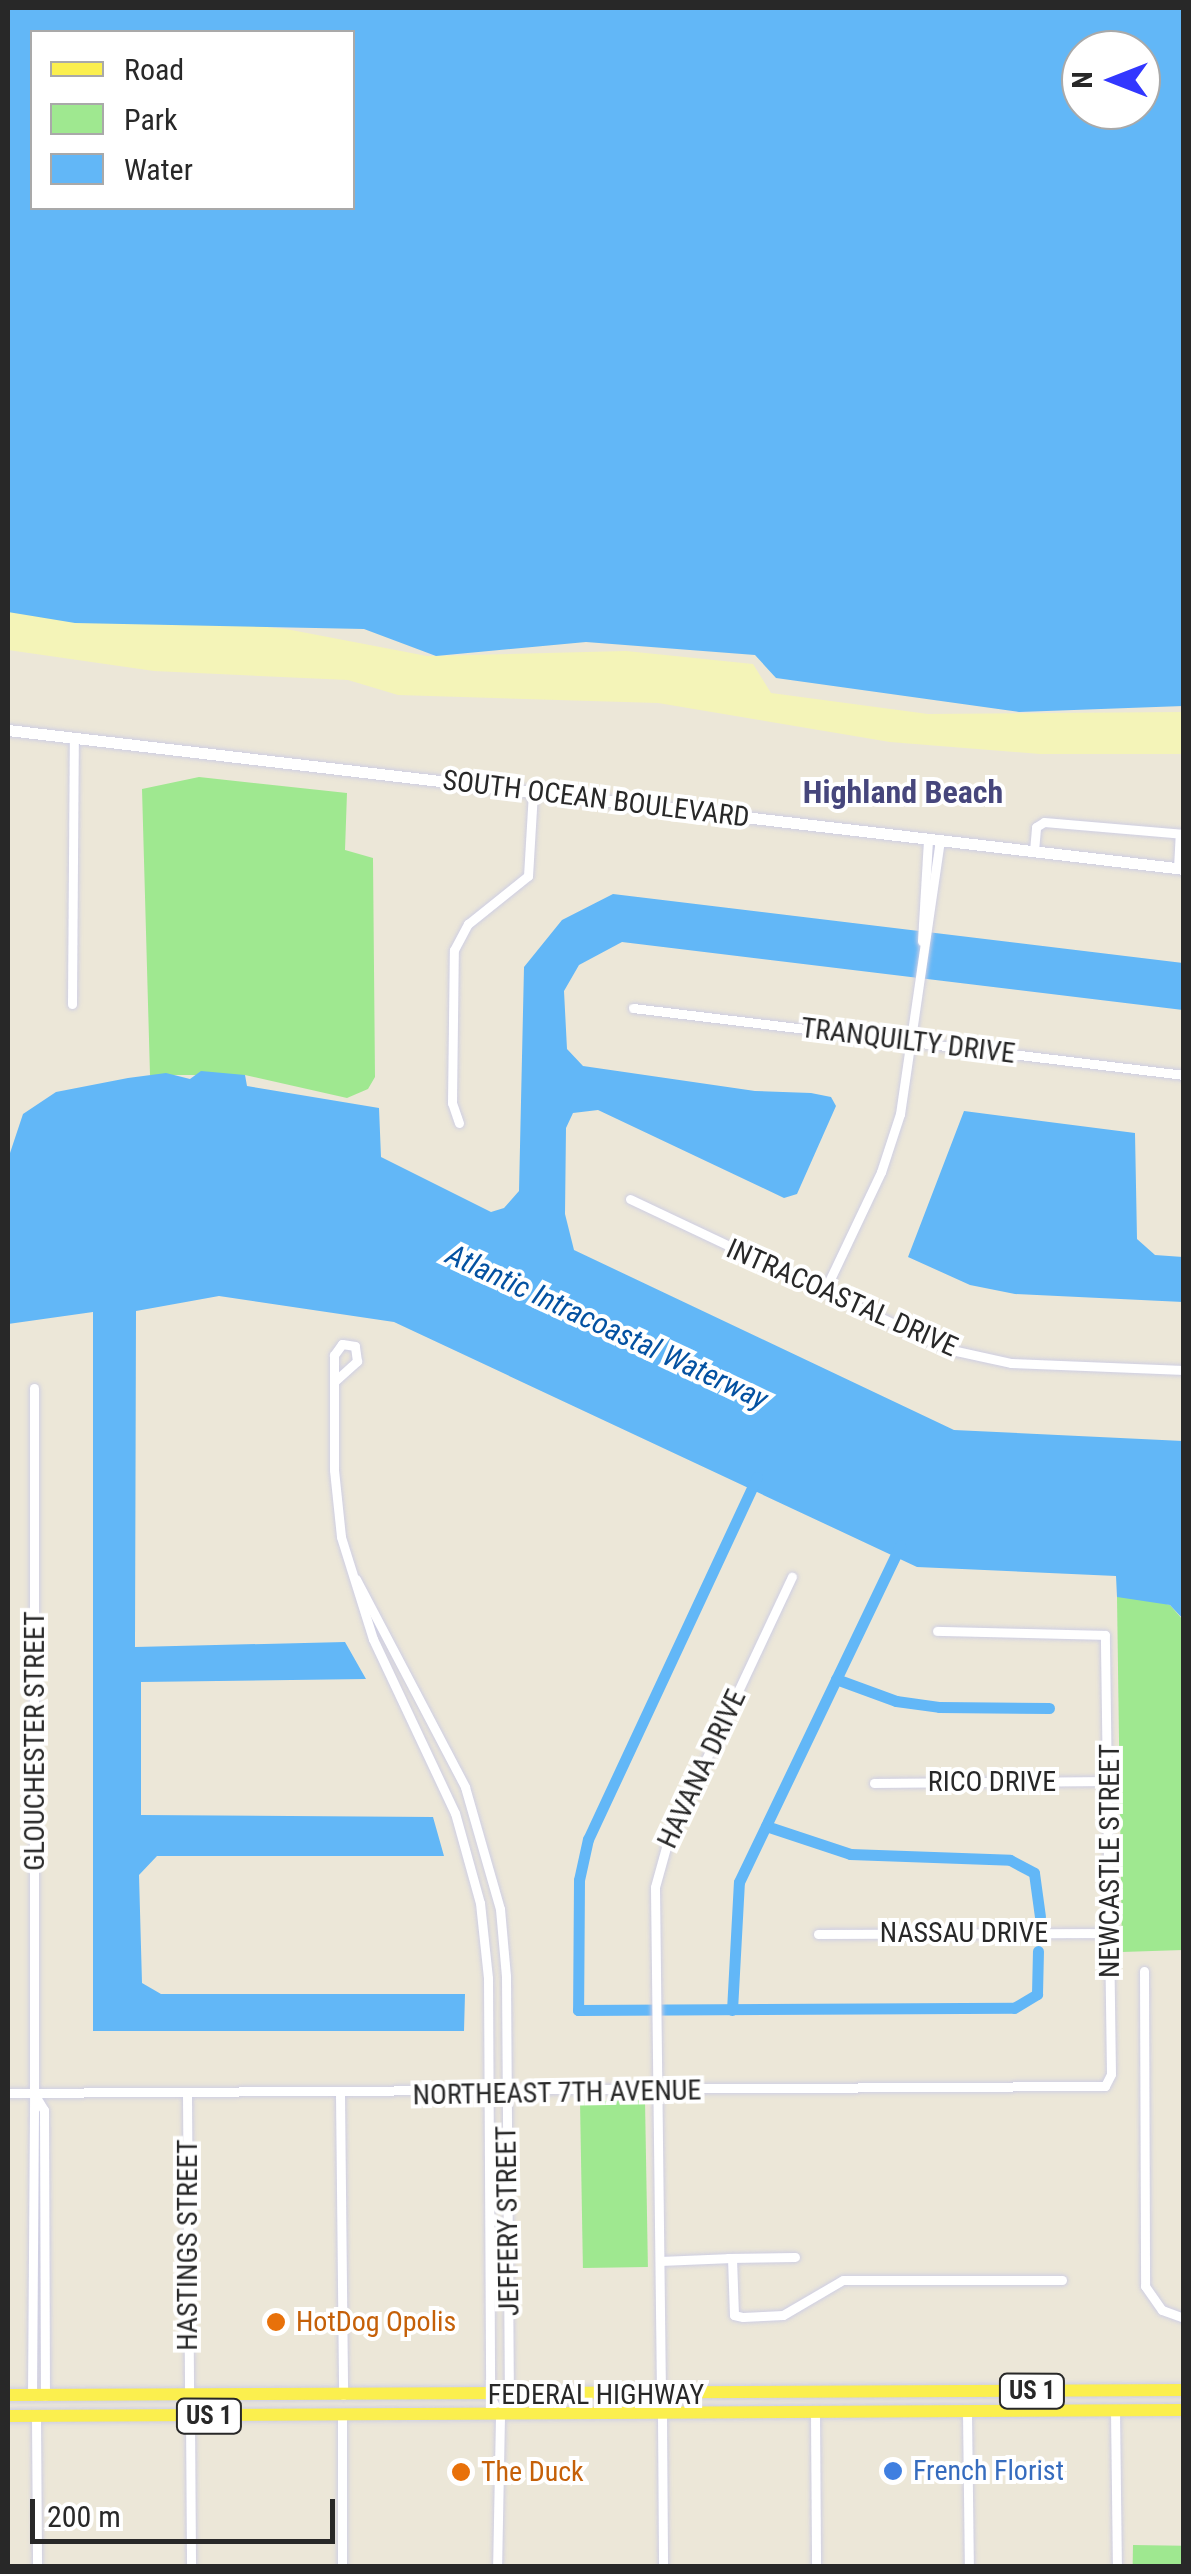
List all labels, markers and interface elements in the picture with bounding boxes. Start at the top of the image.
legend [30,30,355,210]
north arrow [1061,30,1161,130]
text: Road [124,52,184,87]
text: N [1066,71,1099,89]
text: Park [124,102,178,137]
text: Water [124,152,193,187]
street label: SOUTH OCEAN BOULEVARD [441,764,751,834]
district label: Highland Beach [803,773,1003,811]
street label: TRANQUILTY DRIVE [799,1011,1017,1071]
street label: INTRACOASTAL DRIVE [721,1232,963,1364]
water label: Atlantic Intracoastal Waterway [440,1237,774,1417]
street label: GLOUCHESTER STREET [18,1611,52,1871]
street label: HAVANA DRIVE [651,1684,753,1854]
street label: NEWCASTLE STREET [1093,1744,1127,1978]
street label: RICO DRIVE [928,1765,1056,1799]
street label: NASSAU DRIVE [880,1916,1048,1950]
street label: NORTHEAST 7TH AVENUE [412,2074,702,2112]
street label: JEFFERY STREET [490,2126,526,2316]
street label: HASTINGS STREET [171,2139,205,2351]
place label: HotDog Opolis [296,2305,456,2339]
marker: HotDog Opolis [265,2311,287,2333]
road number: US 1 [997,2371,1067,2411]
street label: FEDERAL HIGHWAY [488,2378,704,2412]
road number: US 1 [174,2396,244,2436]
place label: French Florist [913,2454,1064,2488]
place label: The Duck [481,2455,584,2489]
marker: French Florist [882,2460,904,2482]
marker: The Duck [450,2461,472,2483]
scale bar [35,2479,340,2541]
text: 200 m [47,2499,121,2534]

